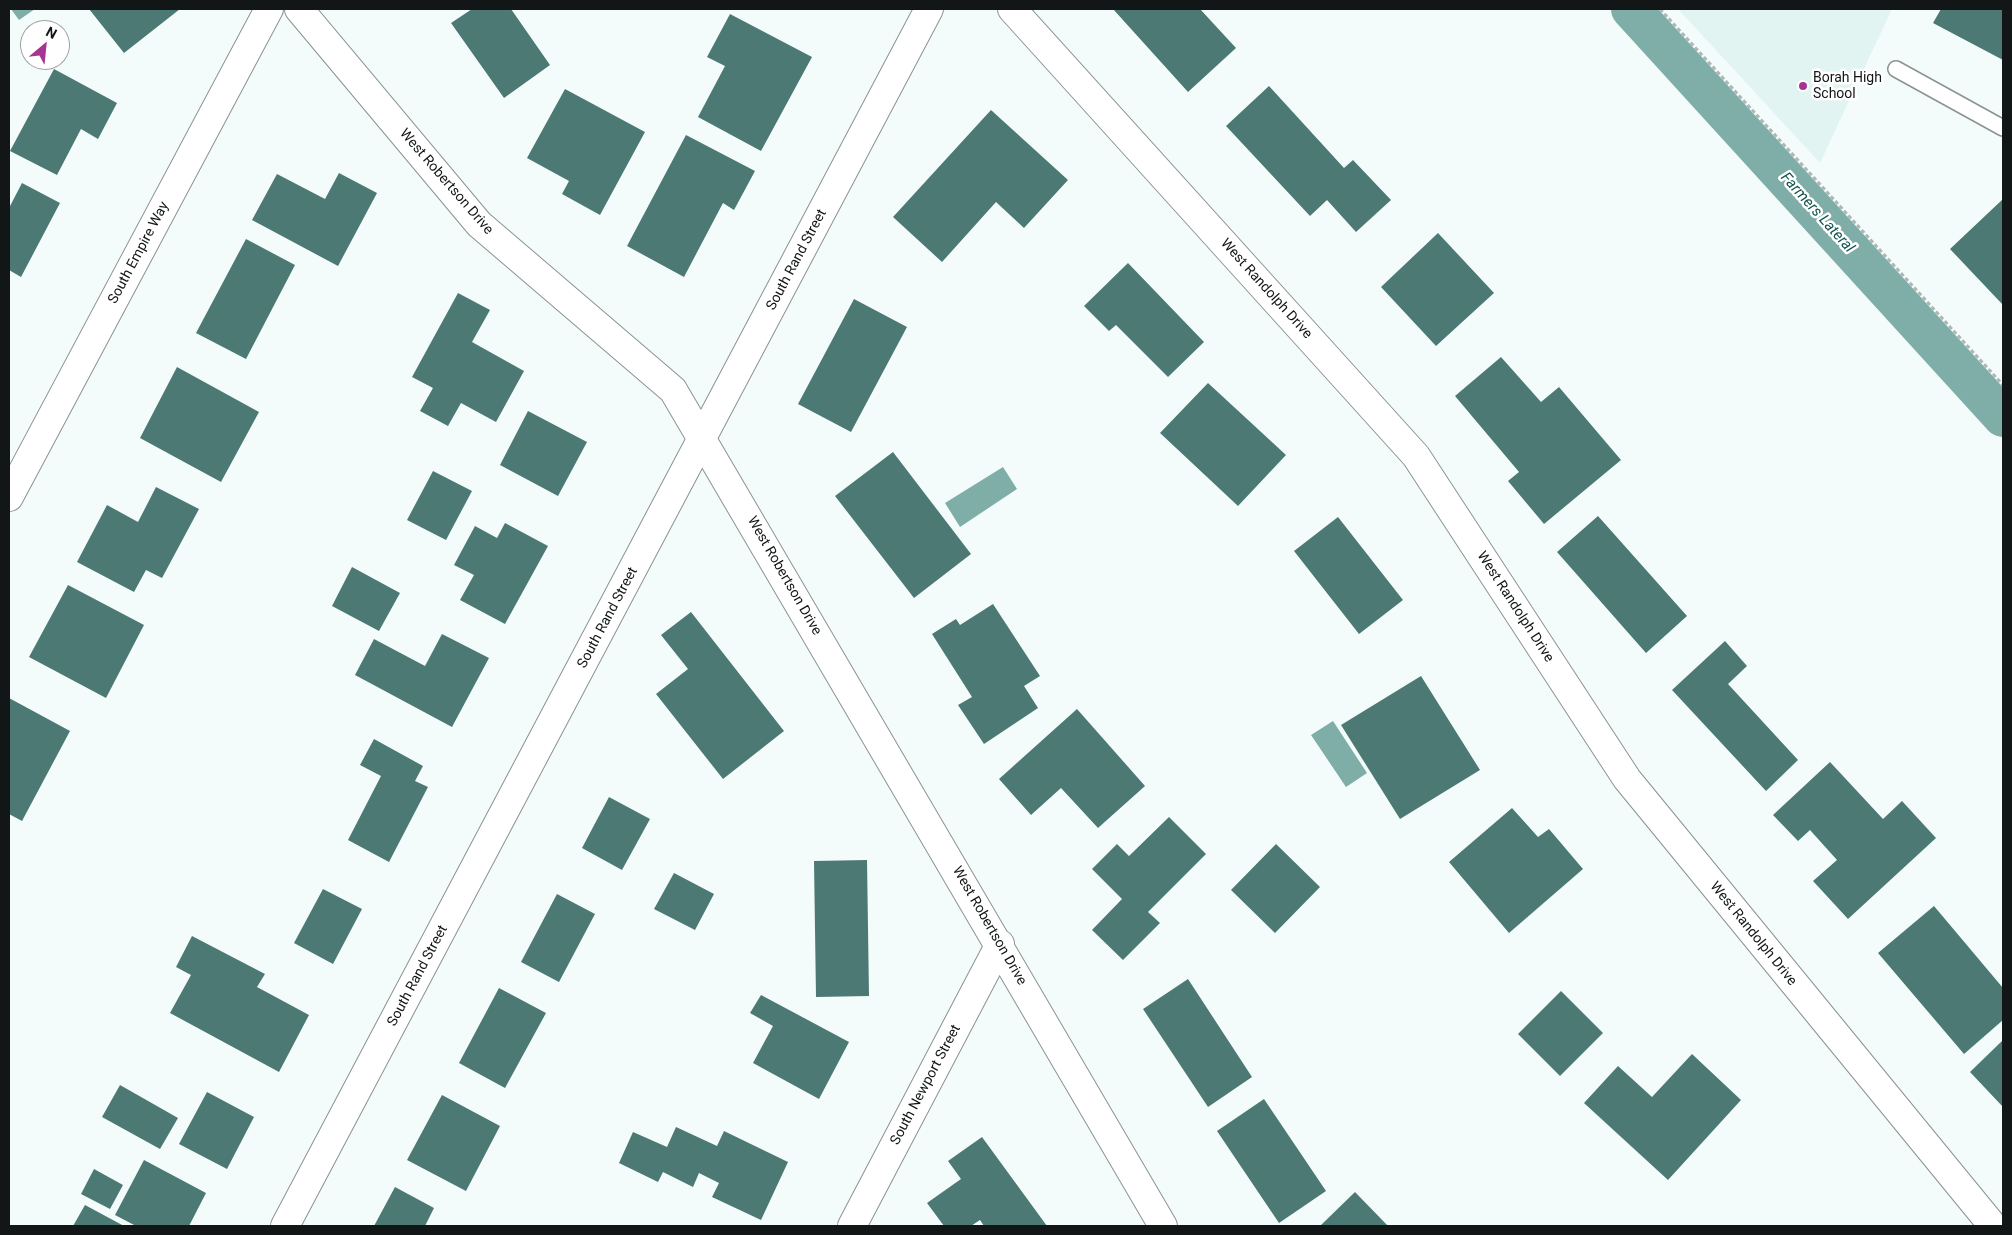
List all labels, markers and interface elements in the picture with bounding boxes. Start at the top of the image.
north arrow [20,20,70,70]
text: N [43,23,60,42]
place label: Borah High School [1813,70,1882,102]
marker: Borah High School [1797,80,1809,92]
street label: West Robertson Drive [396,126,496,238]
water label: Farmers Lateral [1776,169,1858,257]
street label: South Empire Way [105,199,173,307]
street label: South Rand Street [763,207,831,313]
street label: West Randolph Drive [1217,236,1315,342]
street label: West Robertson Drive [743,514,825,638]
street label: West Randolph Drive [1473,548,1557,666]
street label: South Rand Street [574,565,642,671]
street label: West Robertson Drive [948,864,1030,988]
street label: West Randolph Drive [1706,879,1800,989]
street label: South Rand Street [384,923,452,1029]
street label: South Newport Street [887,1022,965,1148]

